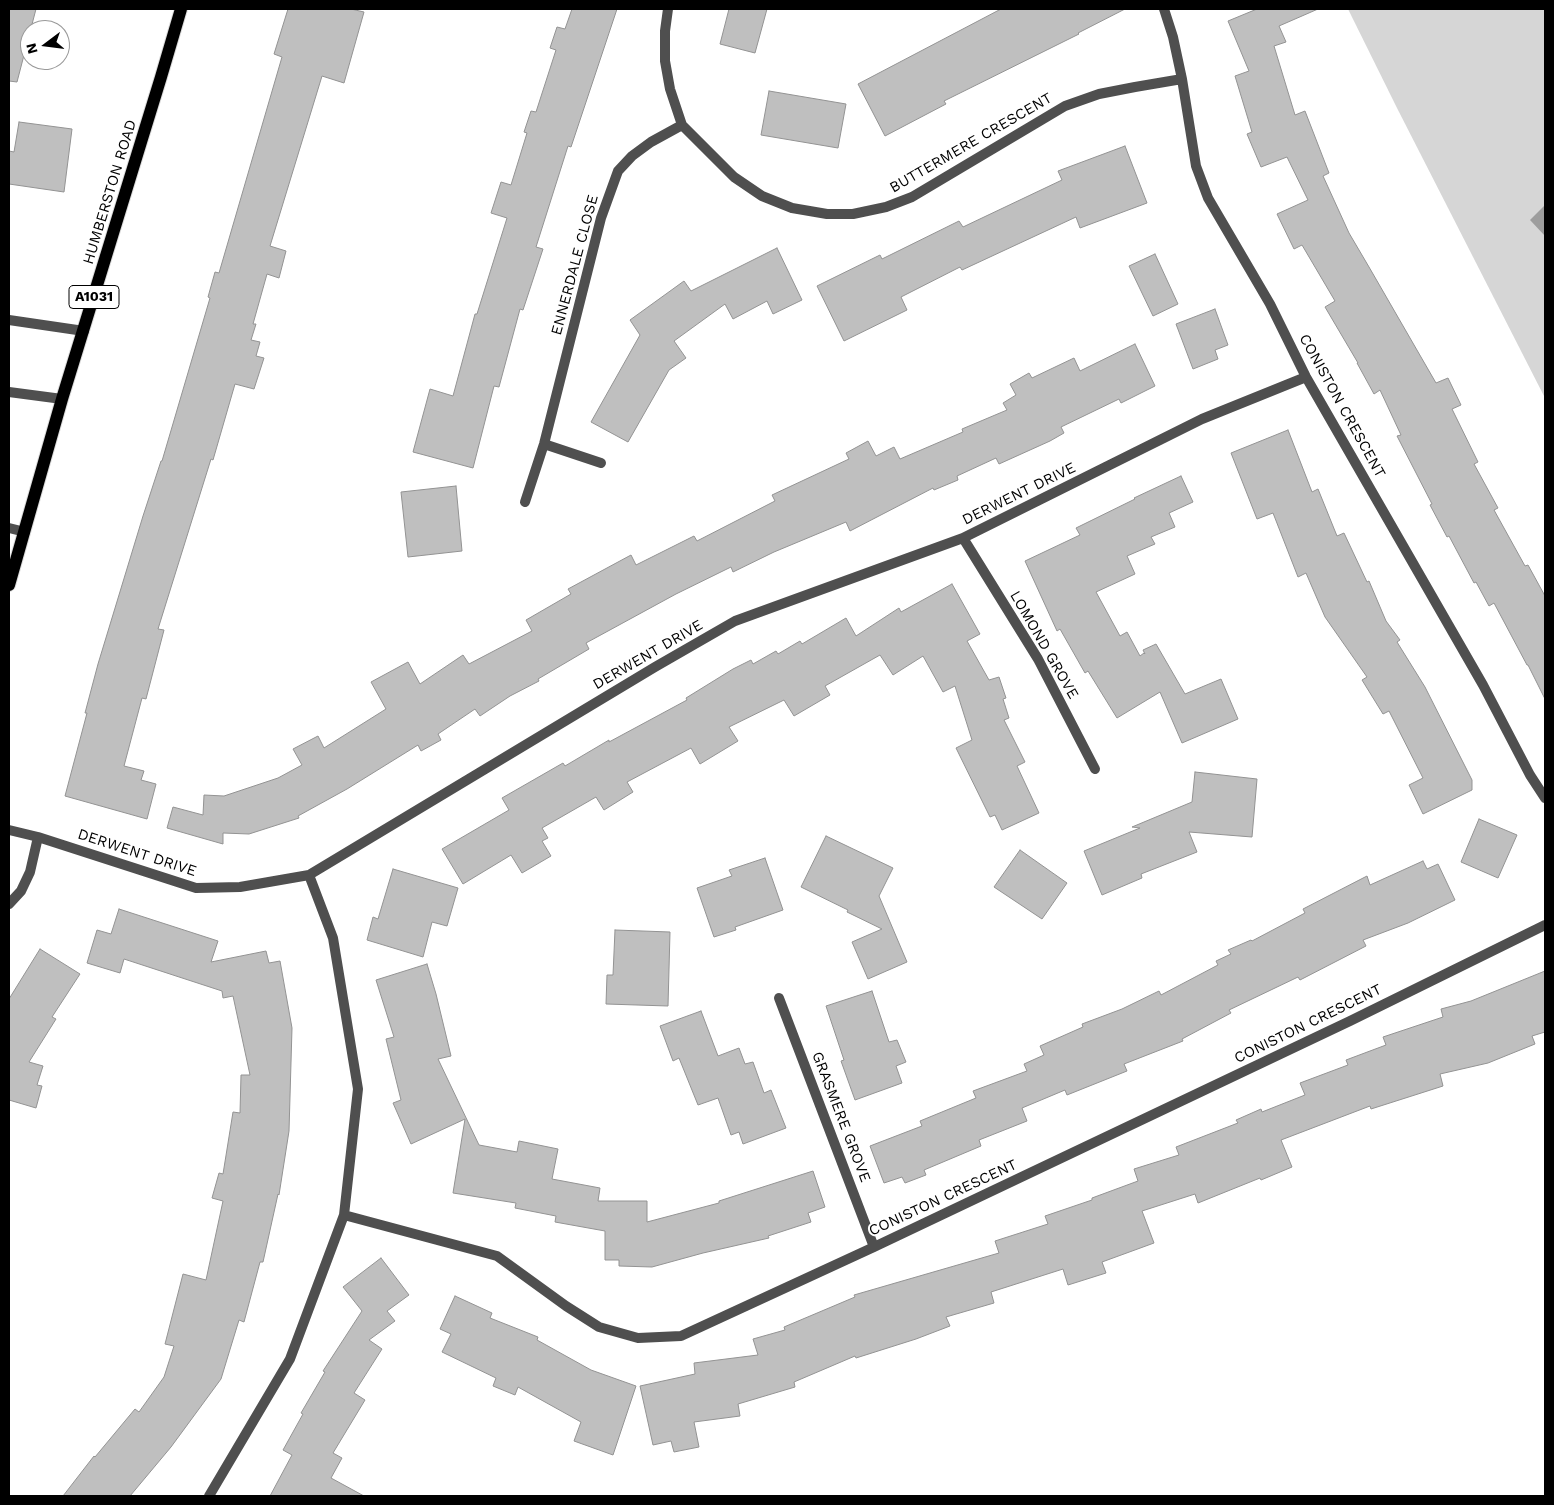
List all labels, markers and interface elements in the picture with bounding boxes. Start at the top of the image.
north arrow [20,20,70,70]
text: N [22,42,41,56]
street label: BUTTERMERE CRESCENT [887,89,1055,197]
street label: HUMBERSTON ROAD [79,117,141,267]
street label: ENNERDALE CLOSE [548,193,602,337]
road number: A1031 [69,286,119,308]
street label: CONISTON CRESCENT [1295,331,1389,481]
street label: DERWENT DRIVE [959,459,1079,529]
street label: LOMOND GROVE [1006,588,1082,702]
street label: DERWENT DRIVE [590,616,706,694]
street label: DERWENT DRIVE [75,825,199,881]
street label: CONISTON CRESCENT [1231,980,1385,1068]
street label: GRASMERE GROVE [808,1049,874,1185]
street label: CONISTON CRESCENT [866,1156,1020,1240]

